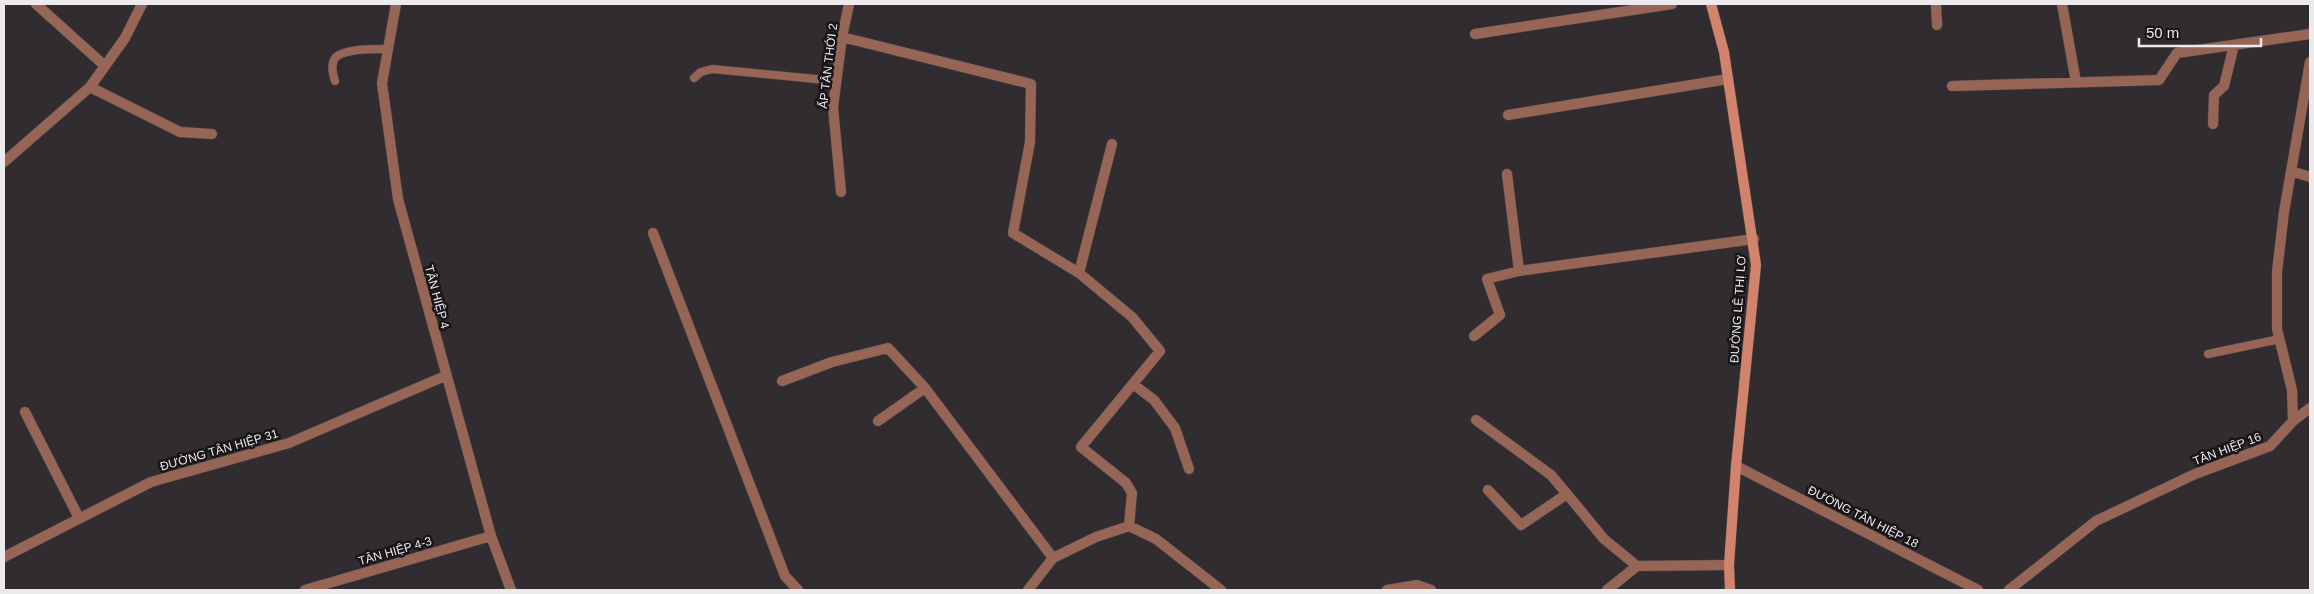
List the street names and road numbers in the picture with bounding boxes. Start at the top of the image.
street label: ẤP TÂN THỚI 2 [815,22,840,109]
street label: ĐƯỜNG LÊ THỊ LƠ [1726,254,1749,363]
street label: TÂN HIỆP 4 [422,263,453,331]
street label: ĐƯỜNG TÂN HIỆP 31 [158,425,280,474]
street label: TÂN HIỆP 16 [2191,429,2263,468]
street label: ĐƯỜNG TÂN HIỆP 18 [1805,482,1921,551]
street label: TÂN HIỆP 4-3 [356,533,434,568]

